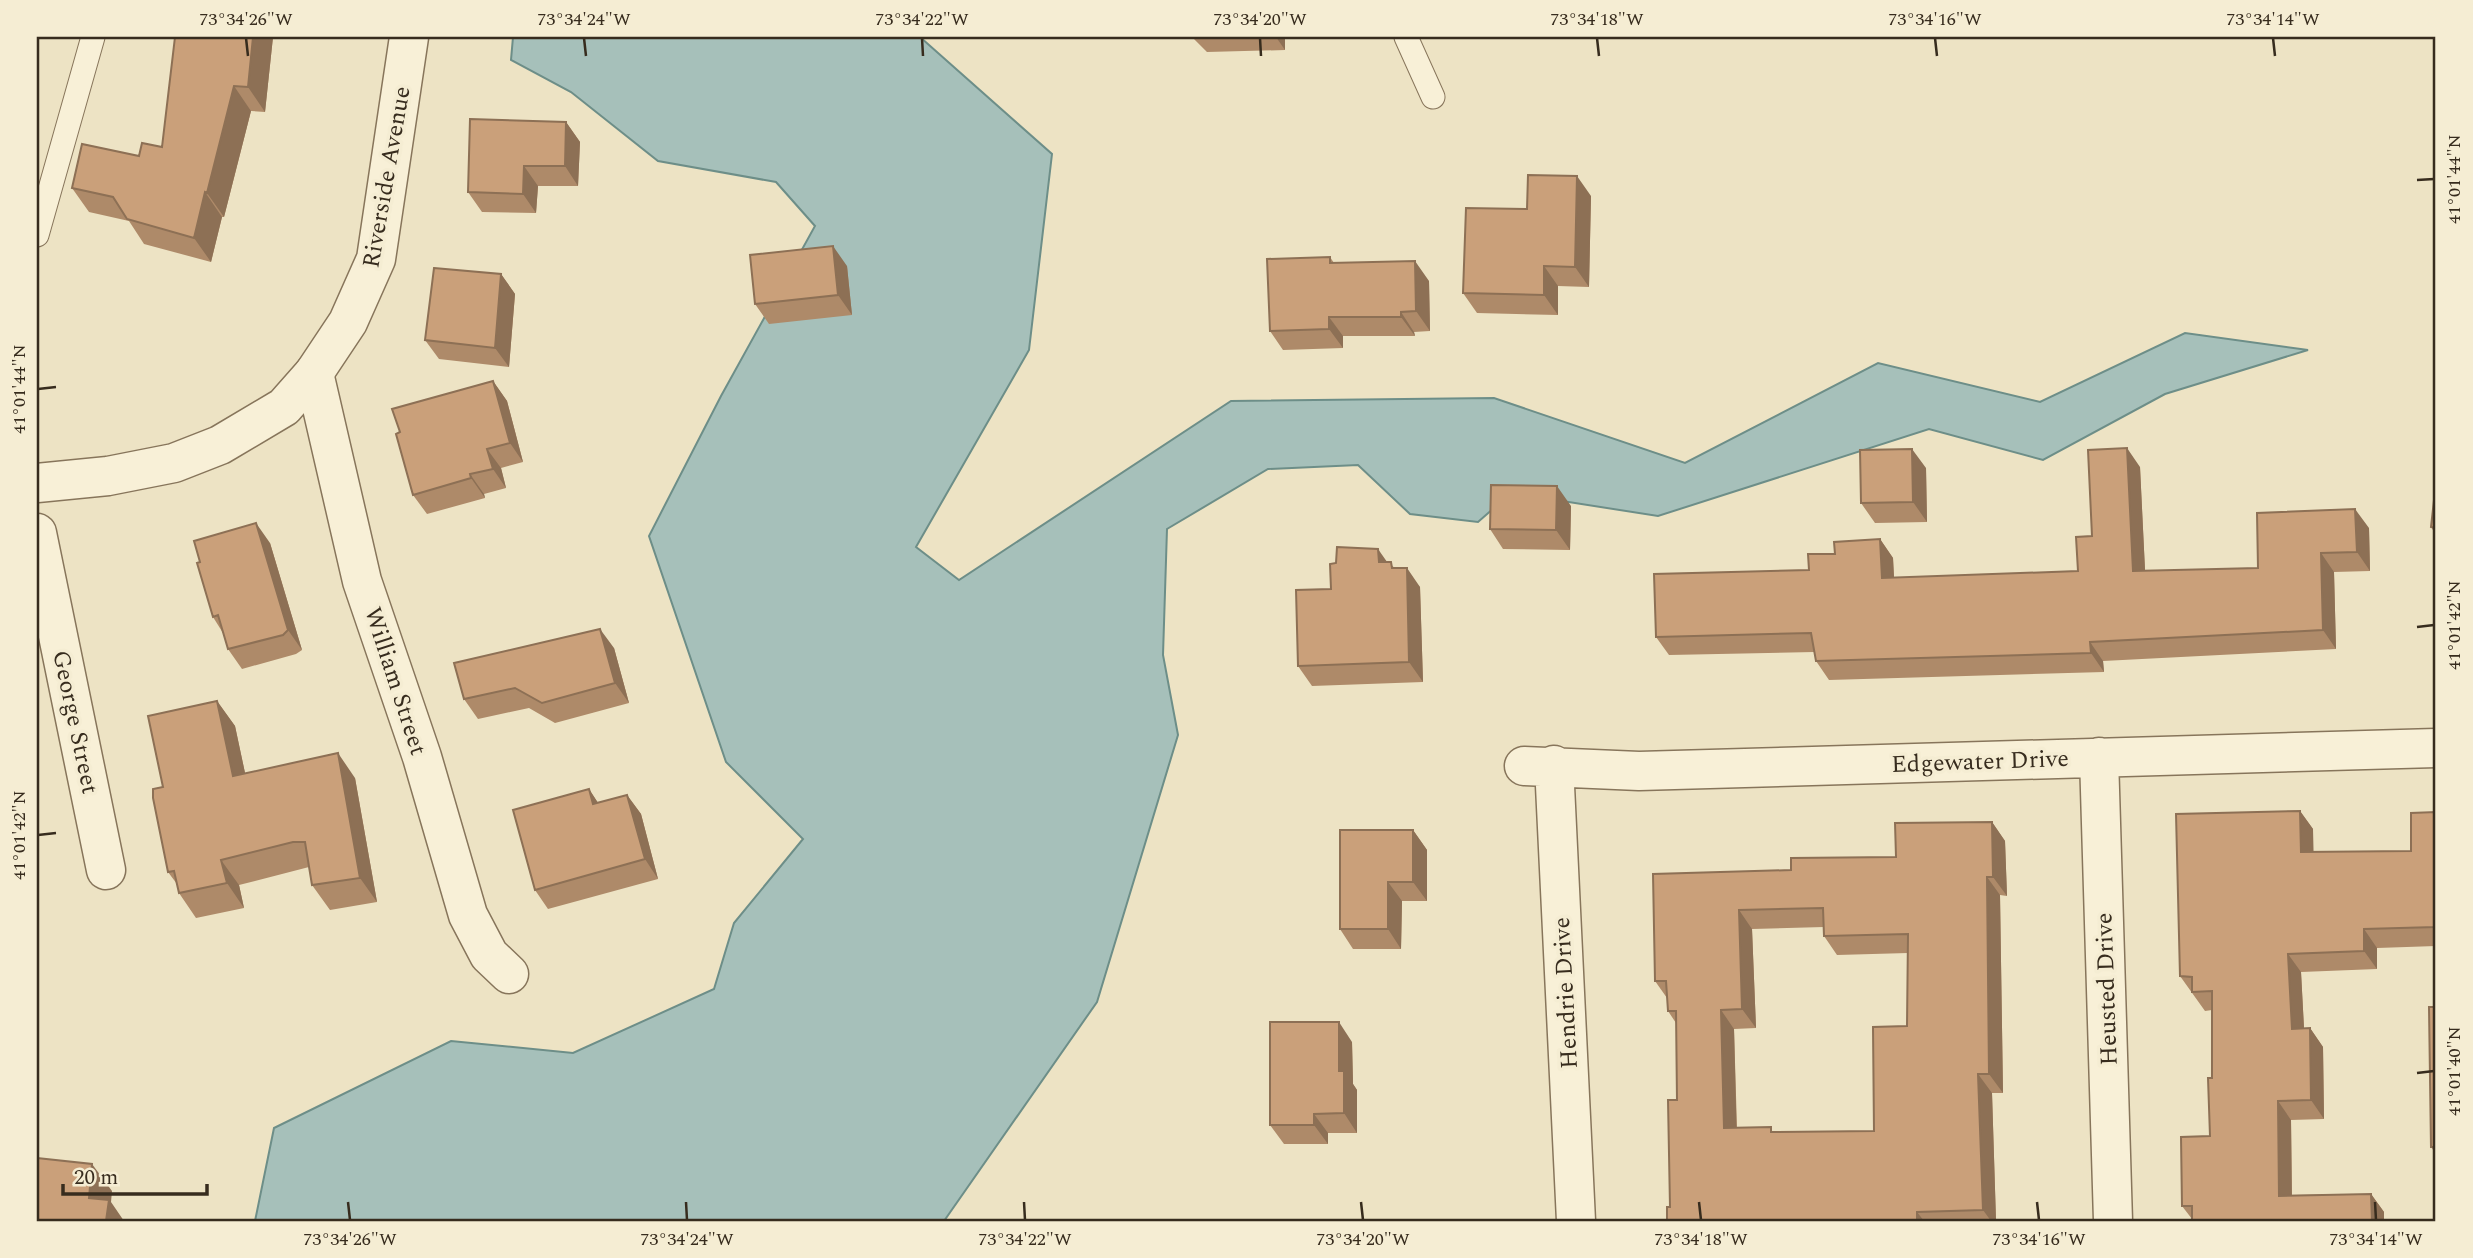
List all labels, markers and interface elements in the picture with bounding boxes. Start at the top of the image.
text: 73°34'26"W [199,6,293,33]
text: 73°34'24"W [537,6,631,33]
text: 73°34'22"W [875,6,969,33]
text: 73°34'20"W [1213,6,1307,33]
text: 73°34'18"W [1550,6,1644,33]
text: 73°34'16"W [1888,6,1982,33]
text: 73°34'14"W [2226,6,2320,33]
street label: Riverside Avenue [353,83,421,271]
text: 41°01'44"N [2441,134,2468,224]
text: 41°01'44"N [6,344,33,434]
text: 41°01'42"N [2441,580,2468,670]
street label: William Street [354,603,436,760]
street label: George Street [42,647,108,797]
street label: Edgewater Drive [1891,741,2069,783]
text: 41°01'42"N [6,790,33,880]
street label: Heusted Drive [2086,912,2128,1066]
street label: Hendrie Drive [1544,916,1588,1070]
text: 41°01'40"N [2441,1026,2468,1116]
scale bar [63,1153,206,1197]
text: 20 m [74,1162,118,1194]
text: 73°34'26"W [303,1226,397,1253]
text: 73°34'24"W [640,1226,734,1253]
text: 73°34'22"W [978,1226,1072,1253]
text: 73°34'20"W [1316,1226,1410,1253]
text: 73°34'18"W [1654,1226,1748,1253]
text: 73°34'16"W [1992,1226,2086,1253]
text: 73°34'14"W [2329,1226,2423,1253]

